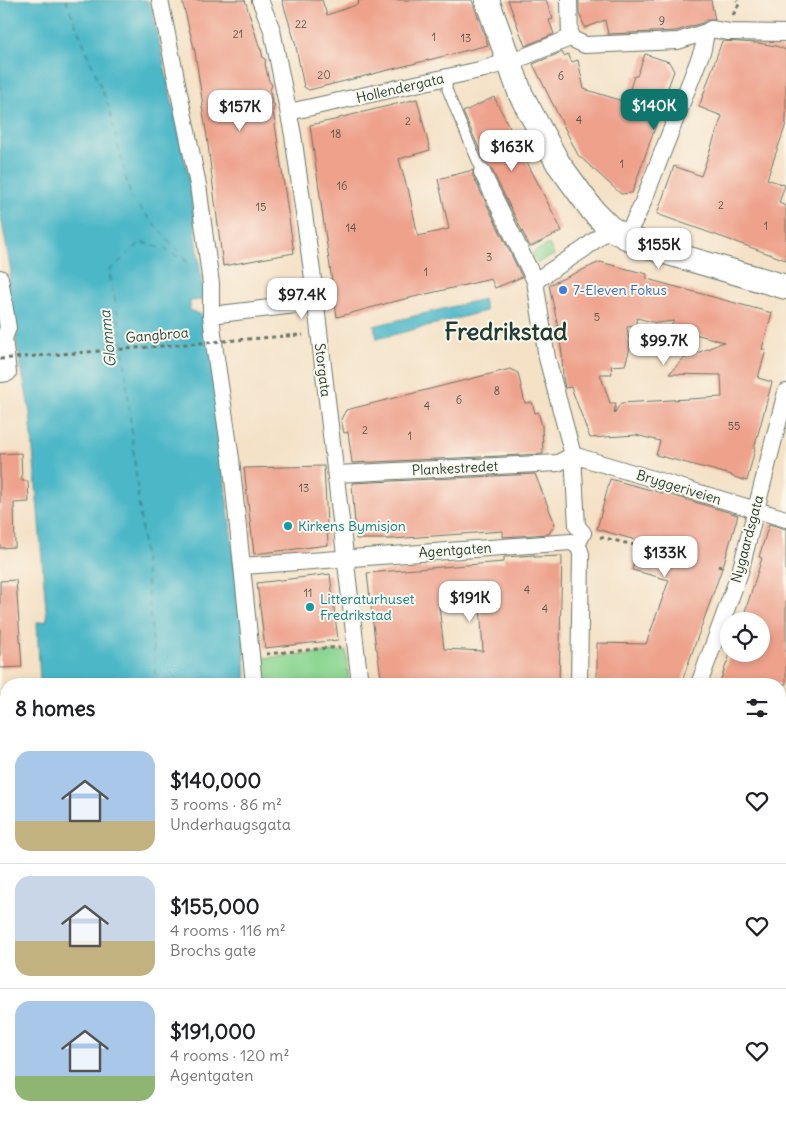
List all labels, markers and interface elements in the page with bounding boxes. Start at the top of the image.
house number: 9 [659,14,665,28]
house number: 22 [295,17,307,31]
house number: 21 [233,27,243,41]
house number: 1 [432,30,436,44]
house number: 13 [461,31,471,45]
house number: 20 [317,68,331,82]
street label: Hollendergata [354,69,446,107]
house number: 6 [558,69,564,83]
pin: $140K [619,88,689,131]
pin: $157K [205,90,275,132]
text: $140K [632,95,676,115]
text: $157K [219,96,261,116]
house number: 4 [576,113,582,127]
house number: 2 [405,114,411,128]
house number: 18 [331,127,341,141]
pin: $163K [477,130,547,172]
text: $163K [490,136,534,156]
house number: 1 [620,157,624,171]
house number: 16 [337,179,347,193]
house number: 2 [718,198,724,212]
house number: 15 [256,200,266,214]
house number: 1 [764,219,768,233]
house number: 14 [346,221,356,235]
pin: $155K [624,228,694,270]
text: $155K [637,234,681,254]
house number: 3 [486,250,492,264]
house number: 1 [424,265,428,279]
pin: $97.4K [261,278,343,320]
place label: 7-Eleven Fokus [573,281,667,299]
text: $97.4K [278,284,326,304]
marker: 7-Eleven Fokus [557,284,569,296]
water label: Glomma [95,308,120,369]
house number: 5 [594,310,600,324]
district label: Fredrikstad [445,316,567,346]
street label: Gangbroa [125,323,189,347]
pin: $99.7K [623,324,705,366]
text: $99.7K [640,330,688,350]
street label: Storgata [311,342,335,398]
house number: 8 [494,384,500,398]
house number: 6 [456,393,462,407]
house number: 4 [424,399,430,413]
house number: 55 [728,419,740,433]
house number: 2 [362,423,368,437]
house number: 1 [408,429,412,443]
street label: Plankestredet [411,457,499,479]
street label: Bryggeriveien [634,466,724,508]
house number: 13 [299,481,309,495]
street label: Nygaardsgata [727,493,767,585]
place label: Kirkens Bymisjon [298,517,406,535]
marker: Kirkens Bymisjon [282,520,294,532]
pin: $133K [630,536,700,578]
street label: Agentgaten [418,538,492,562]
text: $133K [643,542,687,562]
pin: $191K [435,580,505,623]
house number: 4 [524,583,530,597]
house number: 11 [304,586,312,600]
text: $191K [450,587,490,607]
place label: Litteraturhuset Fredrikstad [320,590,415,624]
marker: Litteraturhuset Fredrikstad [304,601,316,613]
house number: 4 [542,602,548,616]
map controls [720,612,770,662]
button: locate [720,612,770,662]
icon: filters [743,694,771,722]
text: 8 homes [15,695,95,722]
text: $140,000 [170,767,261,794]
icon: home [55,771,115,831]
icon: heart [743,787,771,815]
text: 3 rooms · 86 m² [170,794,282,814]
text: Underhaugsgata [170,814,291,834]
text: $155,000 [170,893,260,920]
icon: home [55,896,115,956]
icon: heart [743,912,771,940]
text: 4 rooms · 116 m² [170,920,286,940]
text: Brochs gate [170,940,256,960]
text: $191,000 [170,1018,256,1045]
icon: home [55,1021,115,1081]
icon: heart [743,1037,771,1065]
text: 4 rooms · 120 m² [170,1045,289,1065]
text: Agentgaten [170,1065,254,1085]

